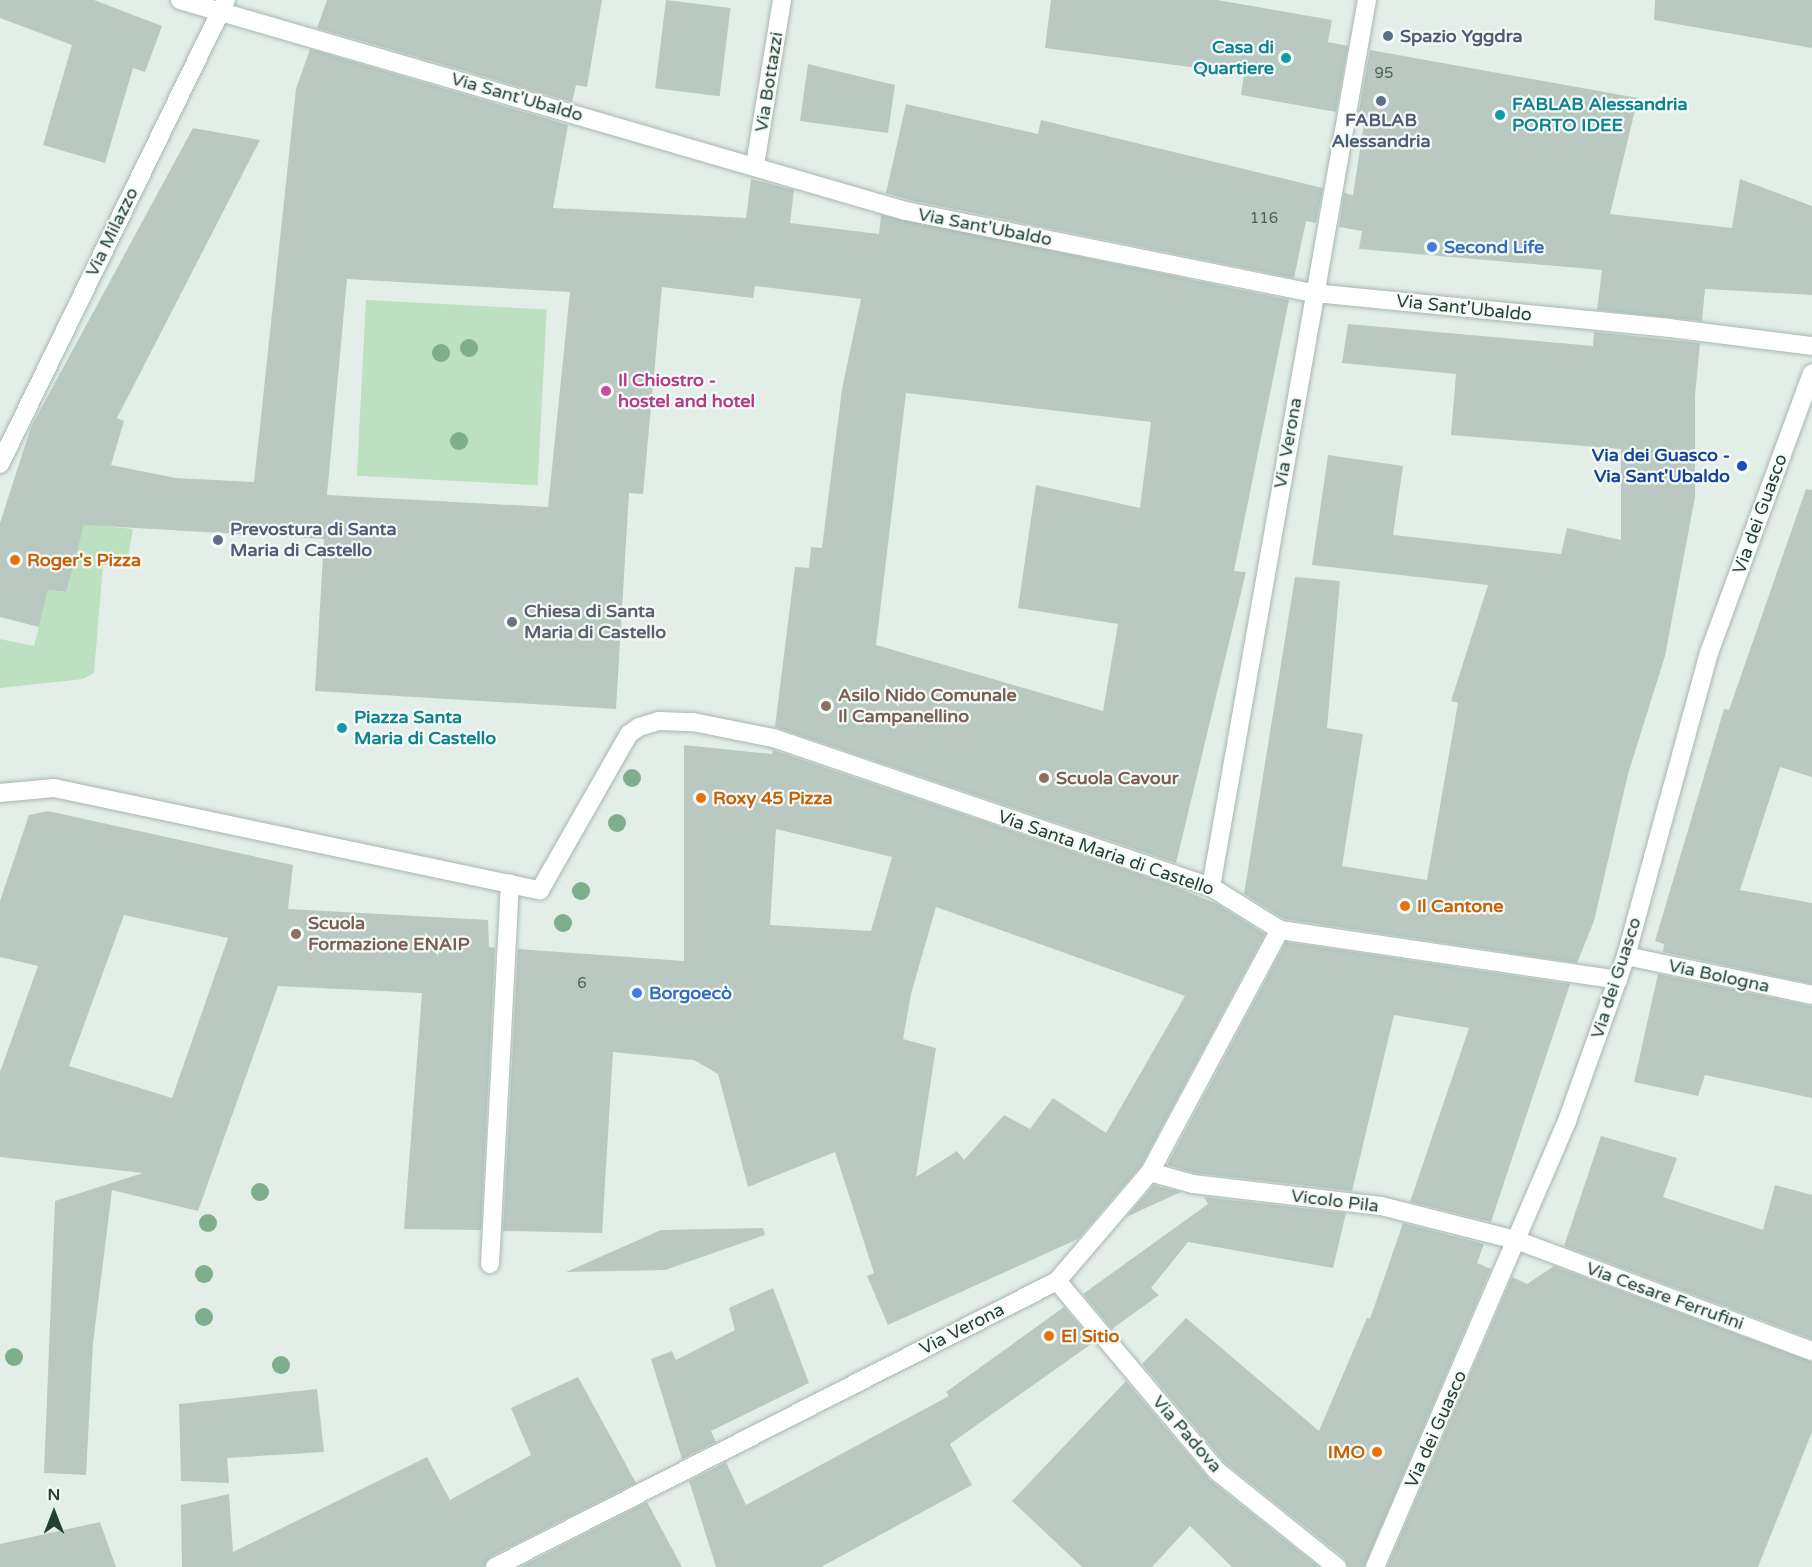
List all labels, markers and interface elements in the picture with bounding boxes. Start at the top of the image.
place label: Spazio Yggdra [1400,25,1523,47]
marker: Spazio Yggdra [1381,29,1395,43]
street label: Via Bottazzi [750,30,788,134]
place label: Casa di Quartiere [1193,37,1274,80]
marker: Casa di Quartiere [1279,51,1293,65]
house number: 95 [1375,65,1393,83]
street label: Via Sant'Ubaldo [449,68,585,126]
marker: FABLAB Alessandria [1374,94,1388,108]
place label: FABLAB Alessandria PORTO IDEE [1512,94,1688,136]
marker: FABLAB Alessandria PORTO IDEE [1493,108,1507,122]
place label: FABLAB Alessandria [1331,110,1431,152]
street label: Via Milazzo [81,184,143,280]
street label: Via Sant'Ubaldo [916,203,1054,251]
house number: 116 [1250,210,1278,228]
place label: Second Life [1444,236,1544,258]
marker: Second Life [1425,240,1439,254]
street label: Via Sant'Ubaldo [1395,290,1533,326]
place label: Il Chiostro - hostel and hotel [618,370,755,412]
marker: Il Chiostro - hostel and hotel [599,384,613,398]
street label: Via Verona [1269,396,1307,490]
place label: Via dei Guasco - Via Sant'Ubaldo [1592,445,1730,488]
street label: Via dei Guasco [1728,451,1792,577]
marker: Via dei Guasco - Via Sant'Ubaldo [1735,459,1749,473]
place label: Prevostura di Santa Maria di Castello [230,519,397,562]
marker: Prevostura di Santa Maria di Castello [211,533,225,547]
place label: Roger's Pizza [27,549,141,571]
marker: Roger's Pizza [8,553,22,567]
place label: Chiesa di Santa Maria di Castello [524,601,666,644]
marker: Chiesa di Santa Maria di Castello [505,615,519,629]
place label: Asilo Nido Comunale Il Campanellino [838,685,1017,728]
marker: Asilo Nido Comunale Il Campanellino [819,699,833,713]
place label: Piazza Santa Maria di Castello [354,707,496,750]
marker: Piazza Santa Maria di Castello [335,721,349,735]
place label: Scuola Cavour [1056,767,1179,789]
marker: Scuola Cavour [1037,771,1051,785]
place label: Roxy 45 Pizza [713,787,833,809]
marker: Roxy 45 Pizza [694,791,708,805]
street label: Via Santa Maria di Castello [995,806,1217,900]
place label: Il Cantone [1417,895,1503,917]
marker: Il Cantone [1398,899,1412,913]
place label: Scuola Formazione ENAIP [308,913,470,956]
street label: Via dei Guasco [1586,915,1646,1041]
marker: Scuola Formazione ENAIP [289,927,303,941]
street label: Via Bologna [1666,955,1772,997]
house number: 6 [577,975,587,993]
place label: Borgoecò [649,982,732,1004]
marker: Borgoecò [630,986,644,1000]
street label: Vicolo Pila [1290,1185,1380,1217]
street label: Via Cesare Ferrufini [1583,1257,1747,1335]
street label: Via Verona [916,1299,1008,1359]
place label: El Sitio [1061,1325,1119,1347]
marker: El Sitio [1042,1329,1056,1343]
street label: Via dei Guasco [1400,1367,1472,1491]
street label: Via Padova [1148,1391,1226,1477]
place label: IMO [1328,1441,1365,1463]
marker: IMO [1370,1445,1384,1459]
north arrow [24,1483,84,1543]
text: N [48,1485,60,1505]

